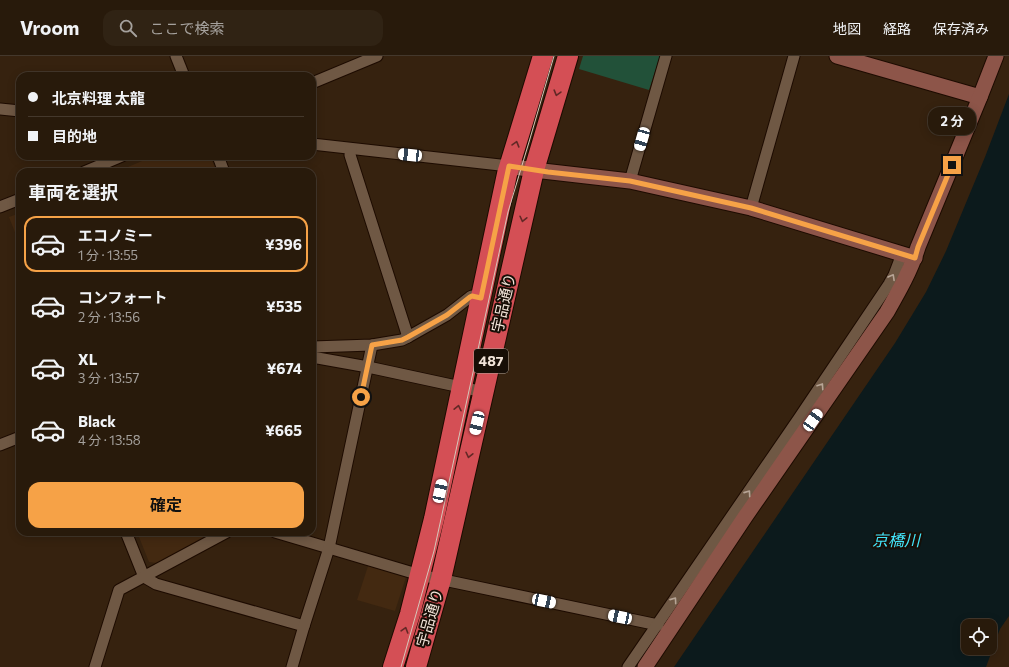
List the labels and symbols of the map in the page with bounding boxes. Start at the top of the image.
one-way arrow [553,90,562,97]
callout: 2 分 [928,107,976,135]
car [633,126,651,152]
one-way arrow [511,141,520,148]
car [397,148,423,162]
route end [943,156,961,174]
one-way arrow [519,215,528,222]
street label: 宇品通り [488,272,519,334]
one-way arrow [888,274,895,281]
road number: 487 [474,349,508,373]
one-way arrow [816,383,824,390]
route start [352,388,370,406]
one-way arrow [453,405,461,411]
car [801,407,825,433]
car [468,410,486,436]
one-way arrow [466,452,474,458]
car [432,478,448,504]
one-way arrow [743,490,751,497]
water label: 京橋川 [872,530,922,549]
street label: 宇品通り [412,586,446,649]
car [531,593,557,609]
one-way arrow [669,597,677,604]
car [607,609,633,625]
one-way arrow [400,626,409,633]

